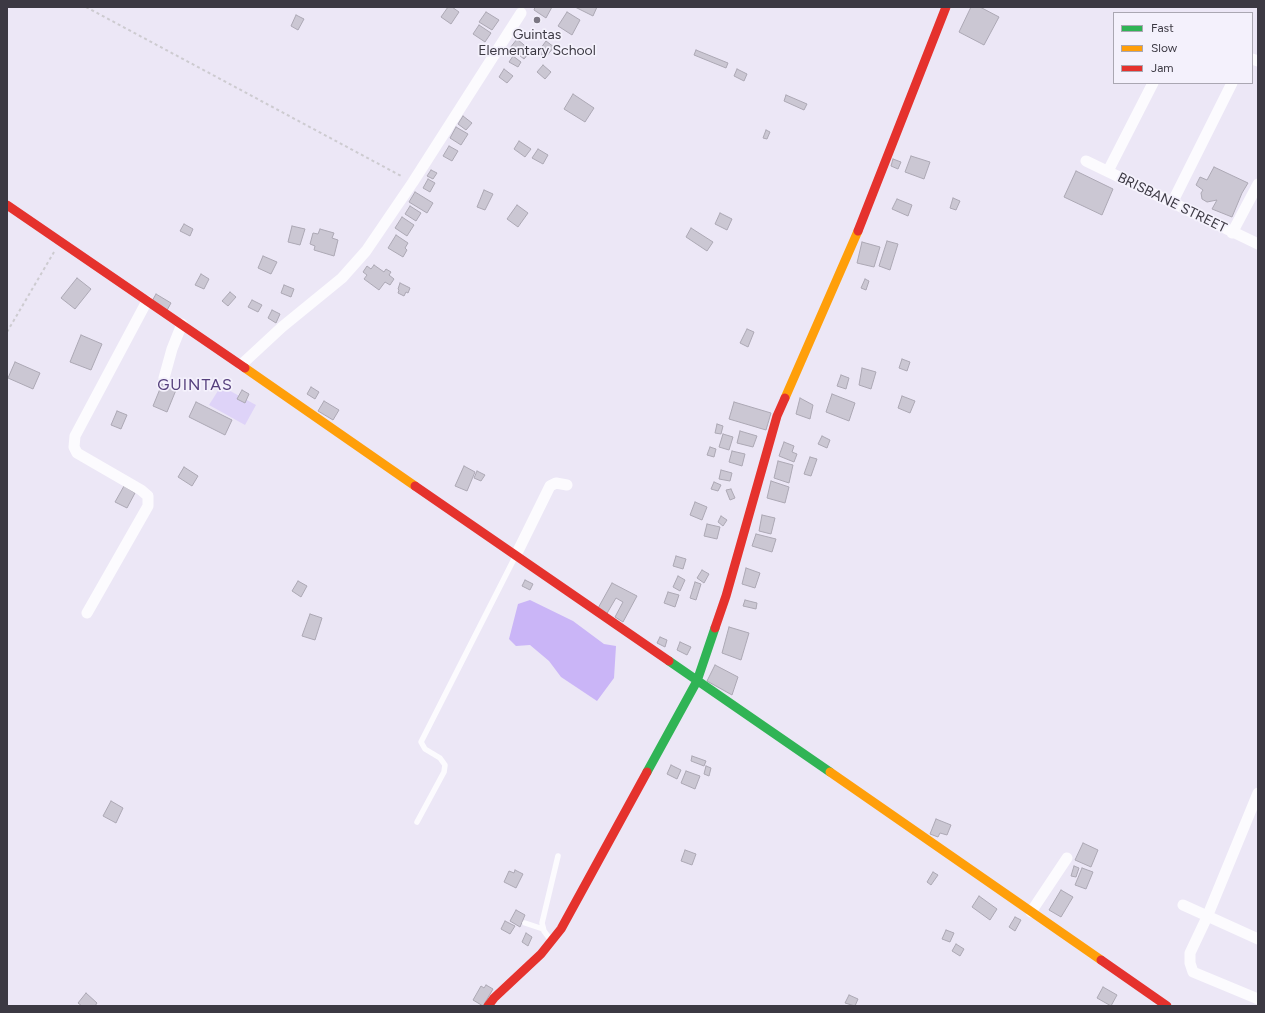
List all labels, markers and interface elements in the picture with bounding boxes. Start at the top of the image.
legend [1113,12,1253,84]
marker: Guintas Elementary School [532,15,542,25]
text: Fast [1151,21,1174,35]
place label: Guintas Elementary School [478,27,596,60]
text: Slow [1151,41,1177,55]
text: Jam [1151,61,1174,75]
street label: BRISBANE STREET [1115,169,1229,237]
district label: GUINTAS [157,375,233,395]

